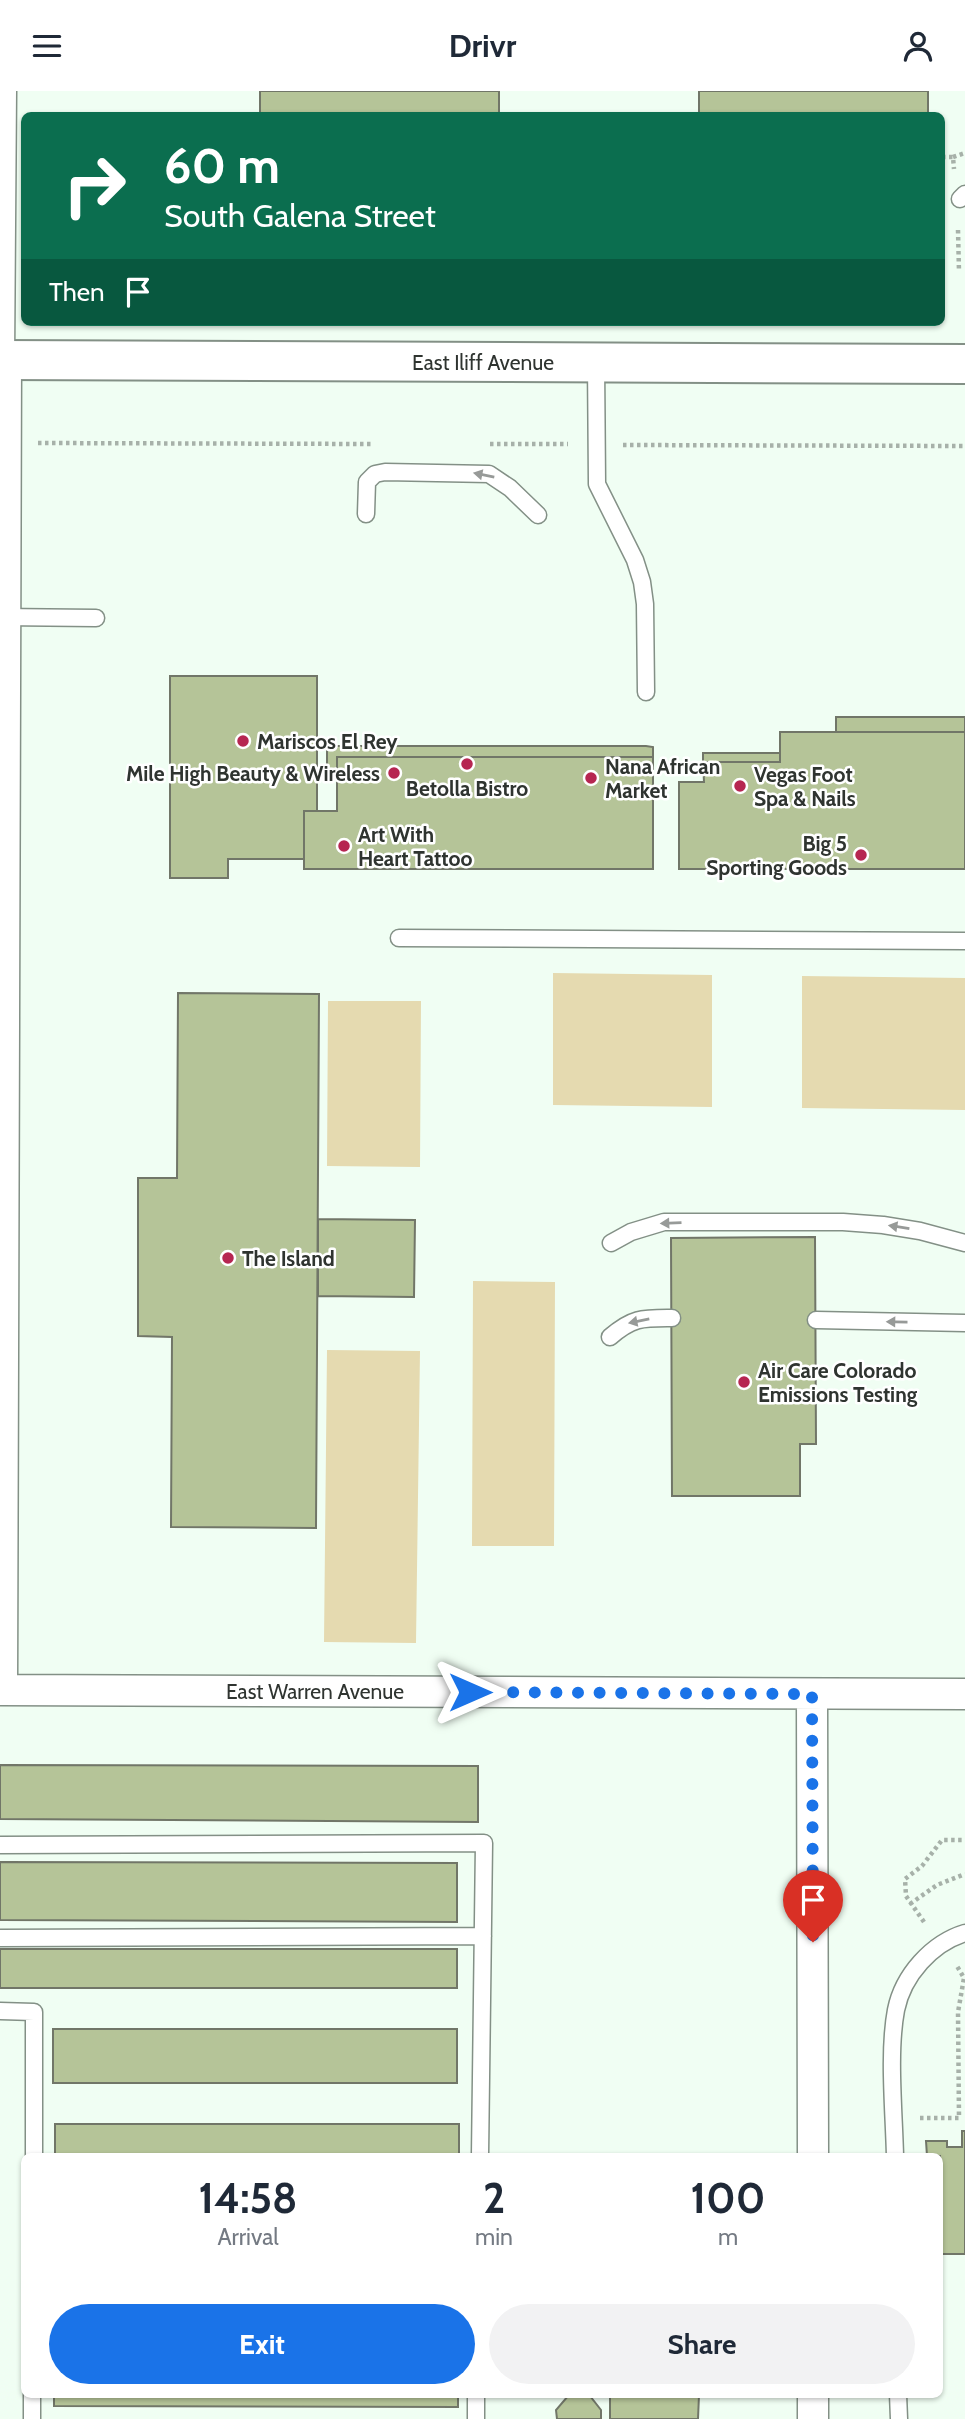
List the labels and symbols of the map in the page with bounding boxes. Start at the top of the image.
street label: East Iliff Avenue [412,350,554,375]
one-way arrow [473,469,495,480]
place label: Mariscos El Rey [257,729,398,754]
marker: Mariscos El Rey [235,733,251,749]
place label: Nana African Market [605,754,720,803]
marker: Betolla Bistro [459,756,475,772]
place label: Mile High Beauty & Wireless [126,761,380,786]
place label: Vegas Foot Spa & Nails [754,762,856,811]
marker: Mile High Beauty & Wireless [386,765,402,781]
marker: Nana African Market [583,770,599,786]
place label: Betolla Bistro [406,776,528,801]
marker: Vegas Foot Spa & Nails [732,778,748,794]
place label: Art With Heart Tattoo [358,822,472,871]
place label: Big 5 Sporting Goods [706,831,847,880]
marker: Art With Heart Tattoo [336,838,352,854]
marker: Big 5 Sporting Goods [853,847,869,863]
one-way arrow [660,1217,682,1228]
one-way arrow [888,1221,910,1232]
place label: The Island [242,1246,335,1271]
marker: The Island [220,1250,236,1266]
one-way arrow [627,1315,649,1326]
one-way arrow [886,1316,908,1327]
place label: Air Care Colorado Emissions Testing [758,1358,918,1407]
marker: Air Care Colorado Emissions Testing [736,1374,752,1390]
position arrow [433,1655,507,1729]
street label: East Warren Avenue [226,1679,404,1704]
pin [783,1870,843,1942]

